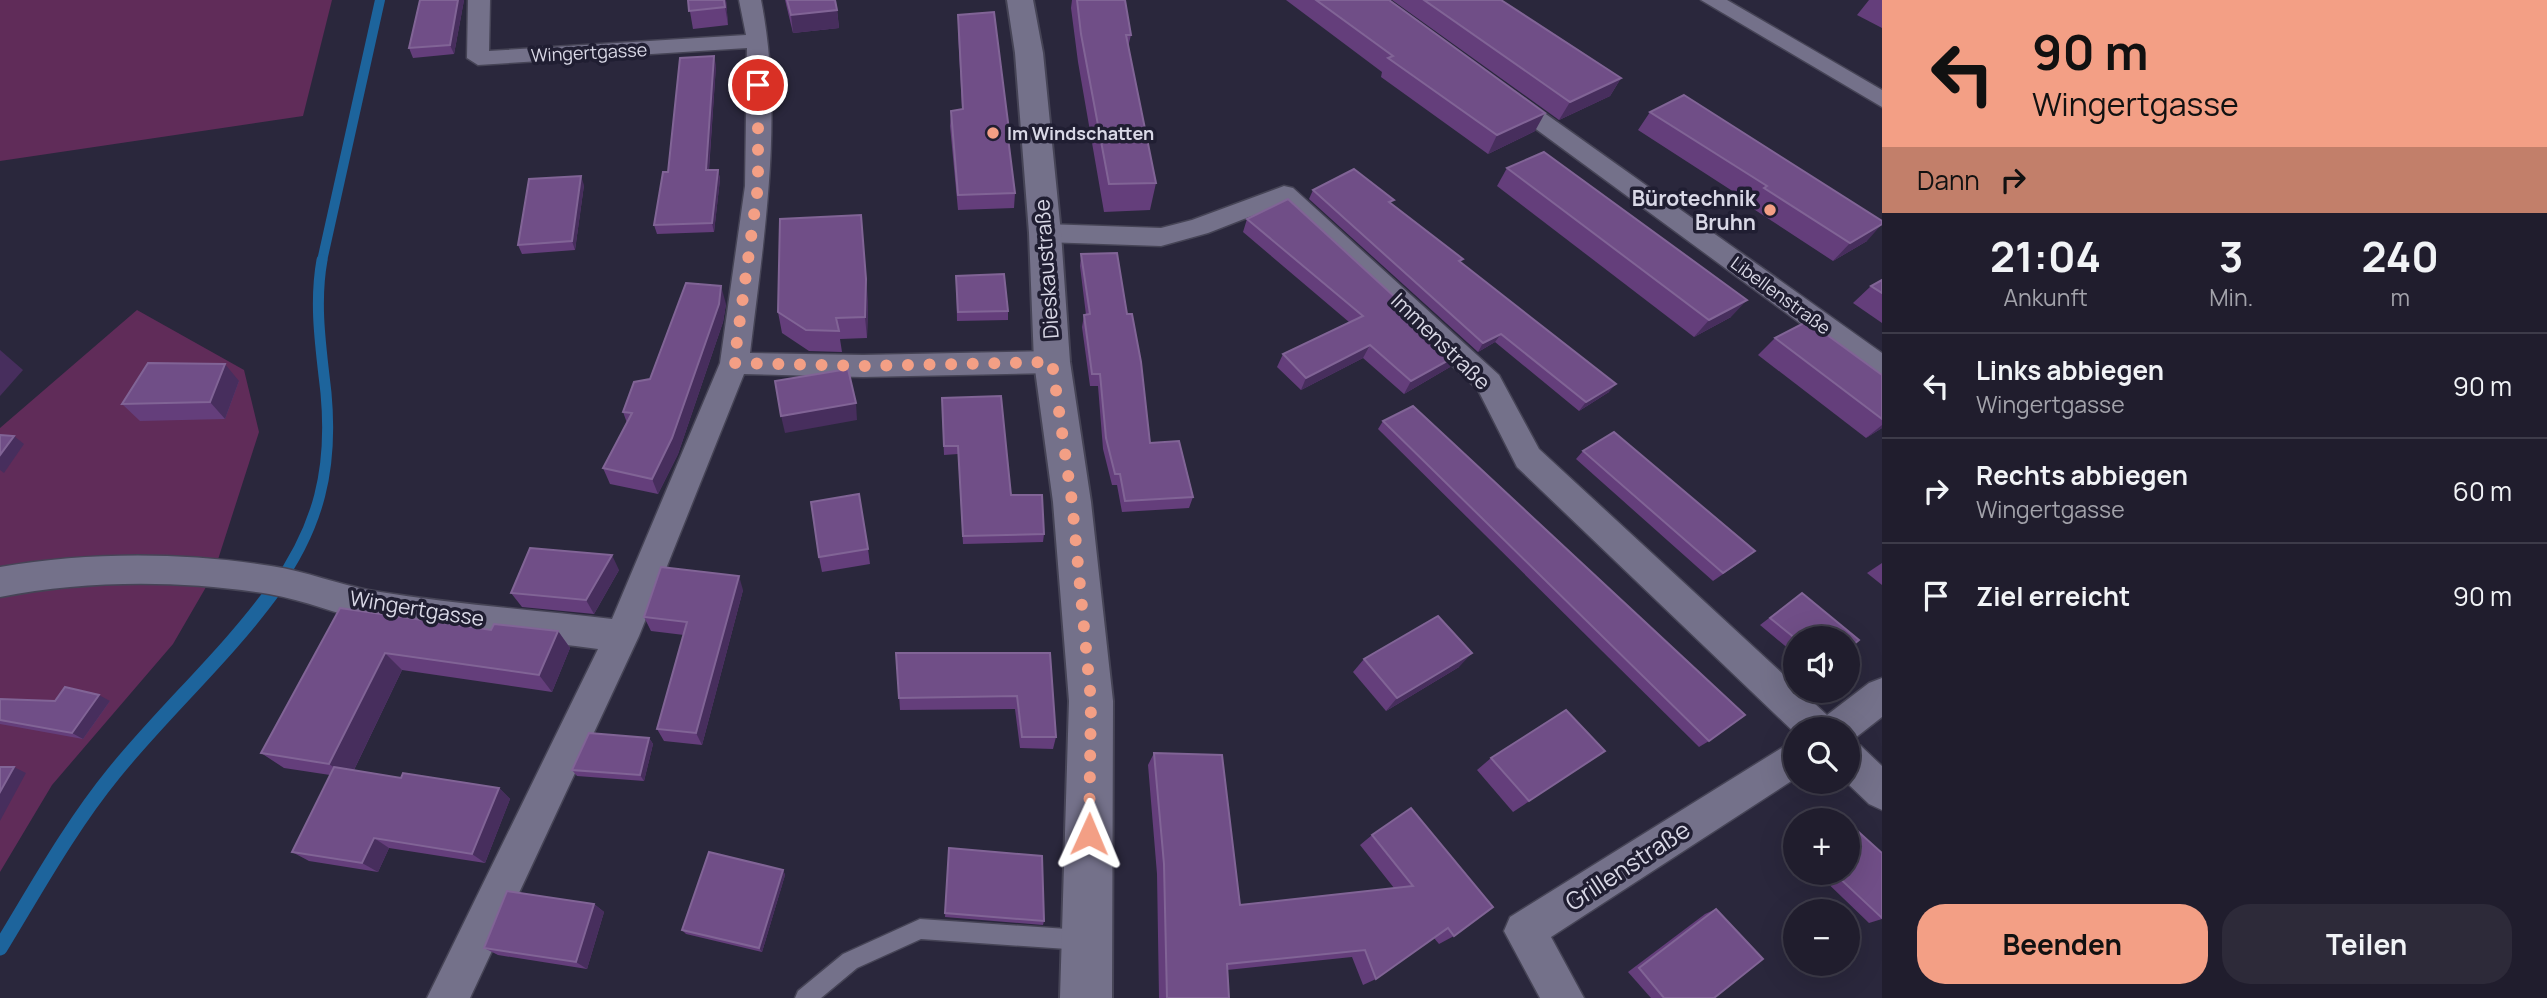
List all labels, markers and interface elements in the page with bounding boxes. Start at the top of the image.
text: 90 m [2032,18,2149,85]
icon: left [1917,28,2008,119]
street label: Wingertgasse [530,37,648,67]
pin [728,55,788,115]
icon: arrive [739,66,777,104]
text: Wingertgasse [2032,82,2239,126]
place label: Im Windschatten [1007,121,1154,145]
marker: Im Windschatten [985,125,1001,141]
icon: right [1994,161,2032,199]
text: Dann [1917,162,1980,198]
place label: Bürotechnik Bruhn [1632,184,1757,236]
street label: Dieskaustraße [1027,198,1065,340]
marker: Bürotechnik Bruhn [1762,202,1778,218]
text: 21:04 [1990,227,2101,285]
text: 3 [2219,227,2244,285]
text: 240 [2361,227,2439,285]
street label: Libellenstraße [1726,251,1836,339]
text: Ankunft [2003,281,2088,313]
text: Min. [2209,281,2253,313]
text: m [2390,281,2410,313]
street label: Immenstraße [1385,286,1497,396]
text: Links abbiegen [1976,352,2164,388]
icon: left [1917,367,1955,405]
text: 90 m [2453,368,2512,404]
text: Wingertgasse [1976,388,2125,420]
text: Rechts abbiegen [1976,457,2188,493]
icon: right [1917,472,1955,510]
text: 60 m [2453,473,2512,509]
text: Wingertgasse [1976,493,2125,525]
icon: arrive [1917,577,1955,615]
text: Ziel erreicht [1976,578,2130,614]
text: 90 m [2453,578,2512,614]
street label: Wingertgasse [348,584,486,632]
map controls [1783,626,1860,976]
button: sound [1783,626,1860,703]
button: search [1783,717,1860,794]
position arrow [1052,797,1126,871]
button: + [1783,808,1860,885]
street label: Grillenstraße [1558,812,1696,918]
button: − [1783,899,1860,976]
button: Beenden [1917,904,2208,984]
button: Teilen [2222,904,2512,984]

